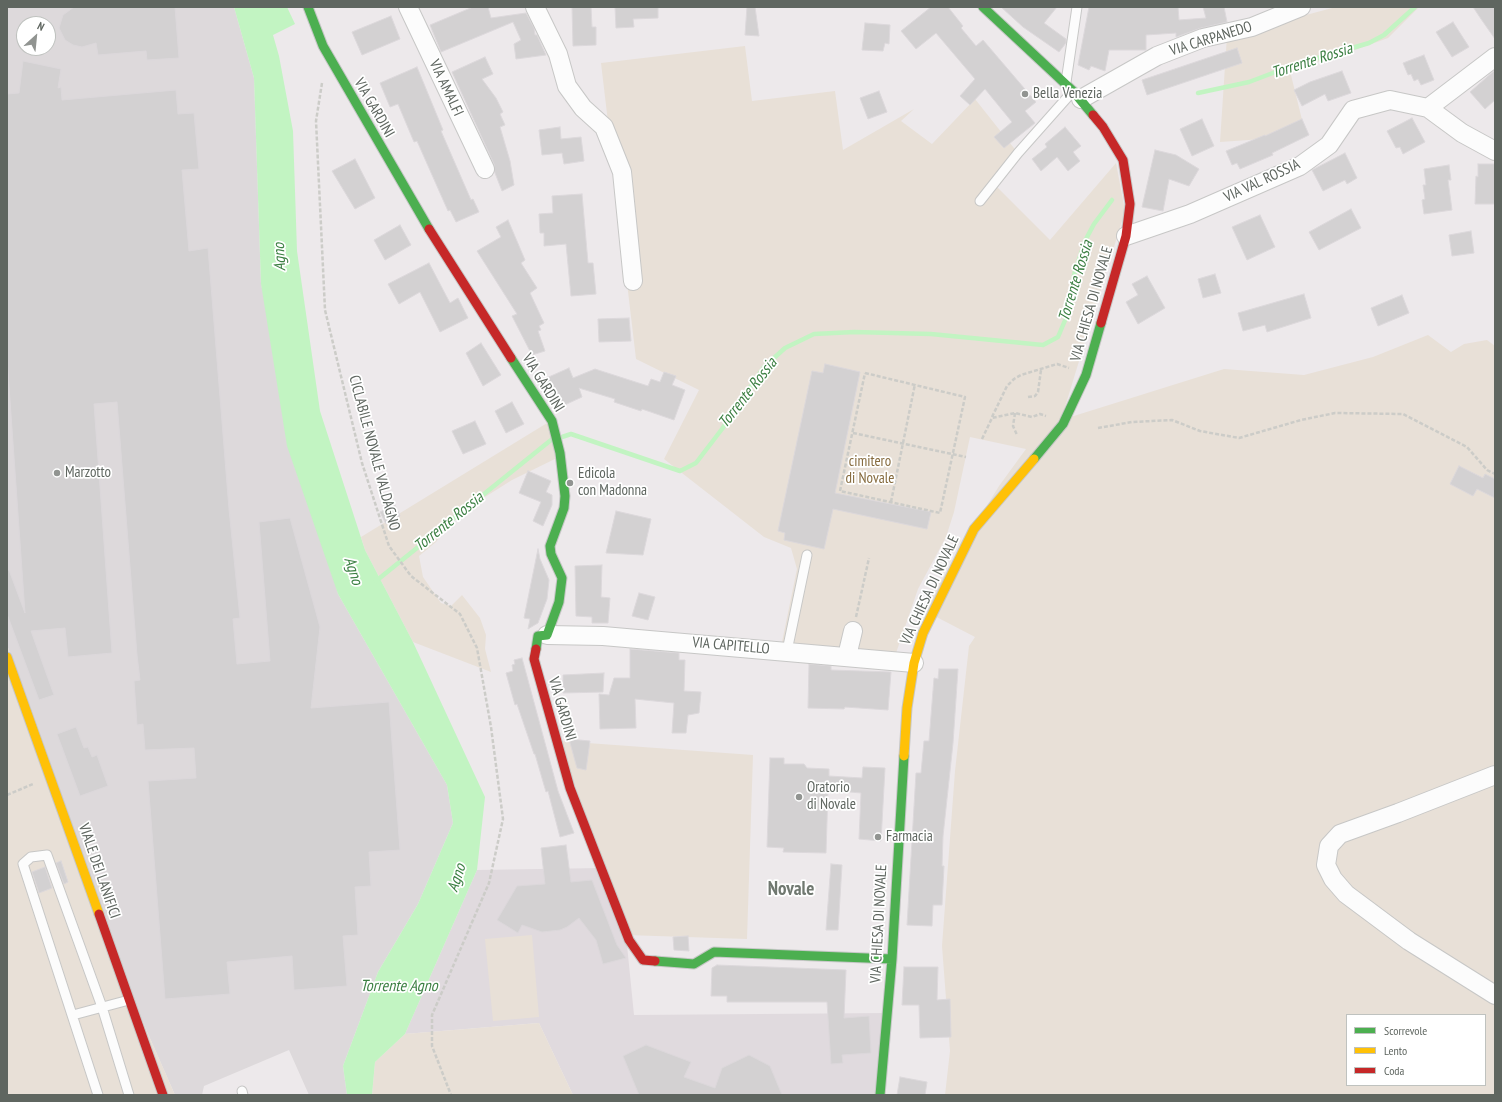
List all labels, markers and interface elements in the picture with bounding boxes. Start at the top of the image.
north arrow [16,16,56,56]
street label: VIA CARPANEDO [1168,18,1254,60]
text: N [35,19,47,34]
water label: Torrente Rossia [1269,39,1355,83]
street label: VIA AMALFI [425,57,467,119]
street label: VIA GARDINI [350,75,398,141]
place label: Bella Venezia [1033,85,1102,103]
marker: Bella Venezia [1020,89,1030,99]
street label: VIA VAL ROSSIA [1221,156,1303,206]
water label: Torrente Rossia [1055,238,1097,324]
water label: Agno [270,242,290,272]
street label: VIA CHIESA DI NOVALE [1067,244,1117,364]
street label: VIA GARDINI [518,351,568,415]
water label: Torrente Rossia [715,354,781,432]
street label: CICLABILE NOVALE VALDAGNO [345,373,403,533]
park label: cimitero di Novale [846,453,894,488]
place label: Marzotto [65,464,111,482]
place label: Edicola con Madonna [578,465,647,500]
marker: Marzotto [52,468,62,478]
marker: Edicola con Madonna [565,478,575,488]
water label: Torrente Rossia [410,488,488,556]
street label: VIA CHIESA DI NOVALE [897,532,963,648]
water label: Agno [340,555,366,587]
street label: VIA CAPITELLO [692,634,770,658]
street label: VIA GARDINI [544,675,580,743]
place label: Oratorio di Novale [807,779,856,814]
marker: Oratorio di Novale [794,792,804,802]
street label: VIALE DEI LANIFICI [74,821,124,921]
place label: Farmacia [886,828,933,846]
marker: Farmacia [873,832,883,842]
water label: Agno [444,862,470,894]
street label: VIA CHIESA DI NOVALE [867,864,891,984]
district label: Novale [768,879,814,901]
water label: Torrente Agno [360,976,438,996]
legend [1346,1014,1486,1086]
text: Scorrevole [1384,1023,1427,1038]
text: Lento [1384,1043,1407,1058]
text: Coda [1384,1063,1404,1078]

